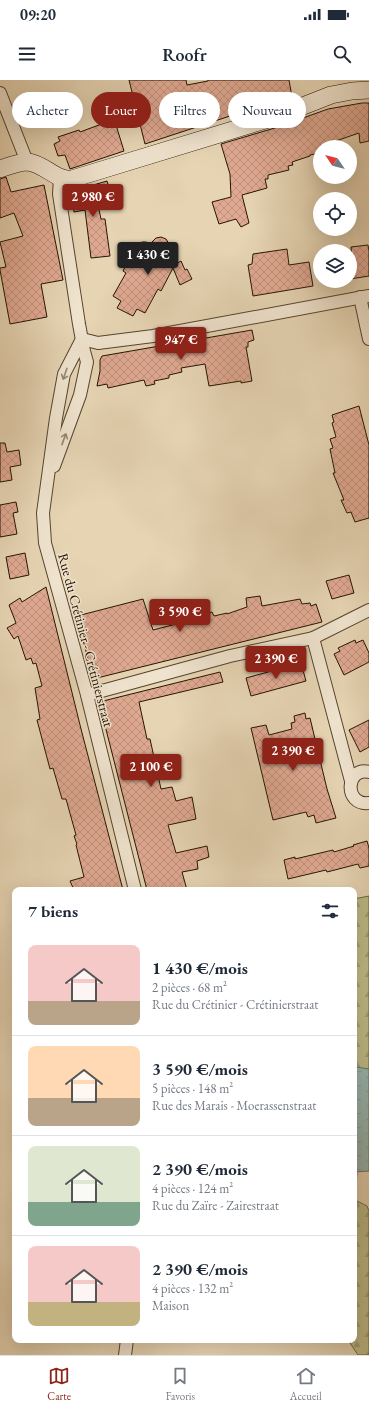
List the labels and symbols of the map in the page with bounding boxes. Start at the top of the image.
north arrow [313,140,357,184]
pin: 2 980 € [56,184,130,218]
pin: 1 430 € [111,242,185,276]
pin: 947 € [153,327,209,361]
one-way arrow [61,367,68,380]
one-way arrow [60,434,68,446]
street label: Rue du Crétinier - Crétinierstraat [54,551,118,729]
pin: 3 590 € [143,599,217,633]
pin: 2 390 € [239,646,313,680]
pin: 2 390 € [256,738,330,772]
pin: 2 100 € [114,754,188,788]

